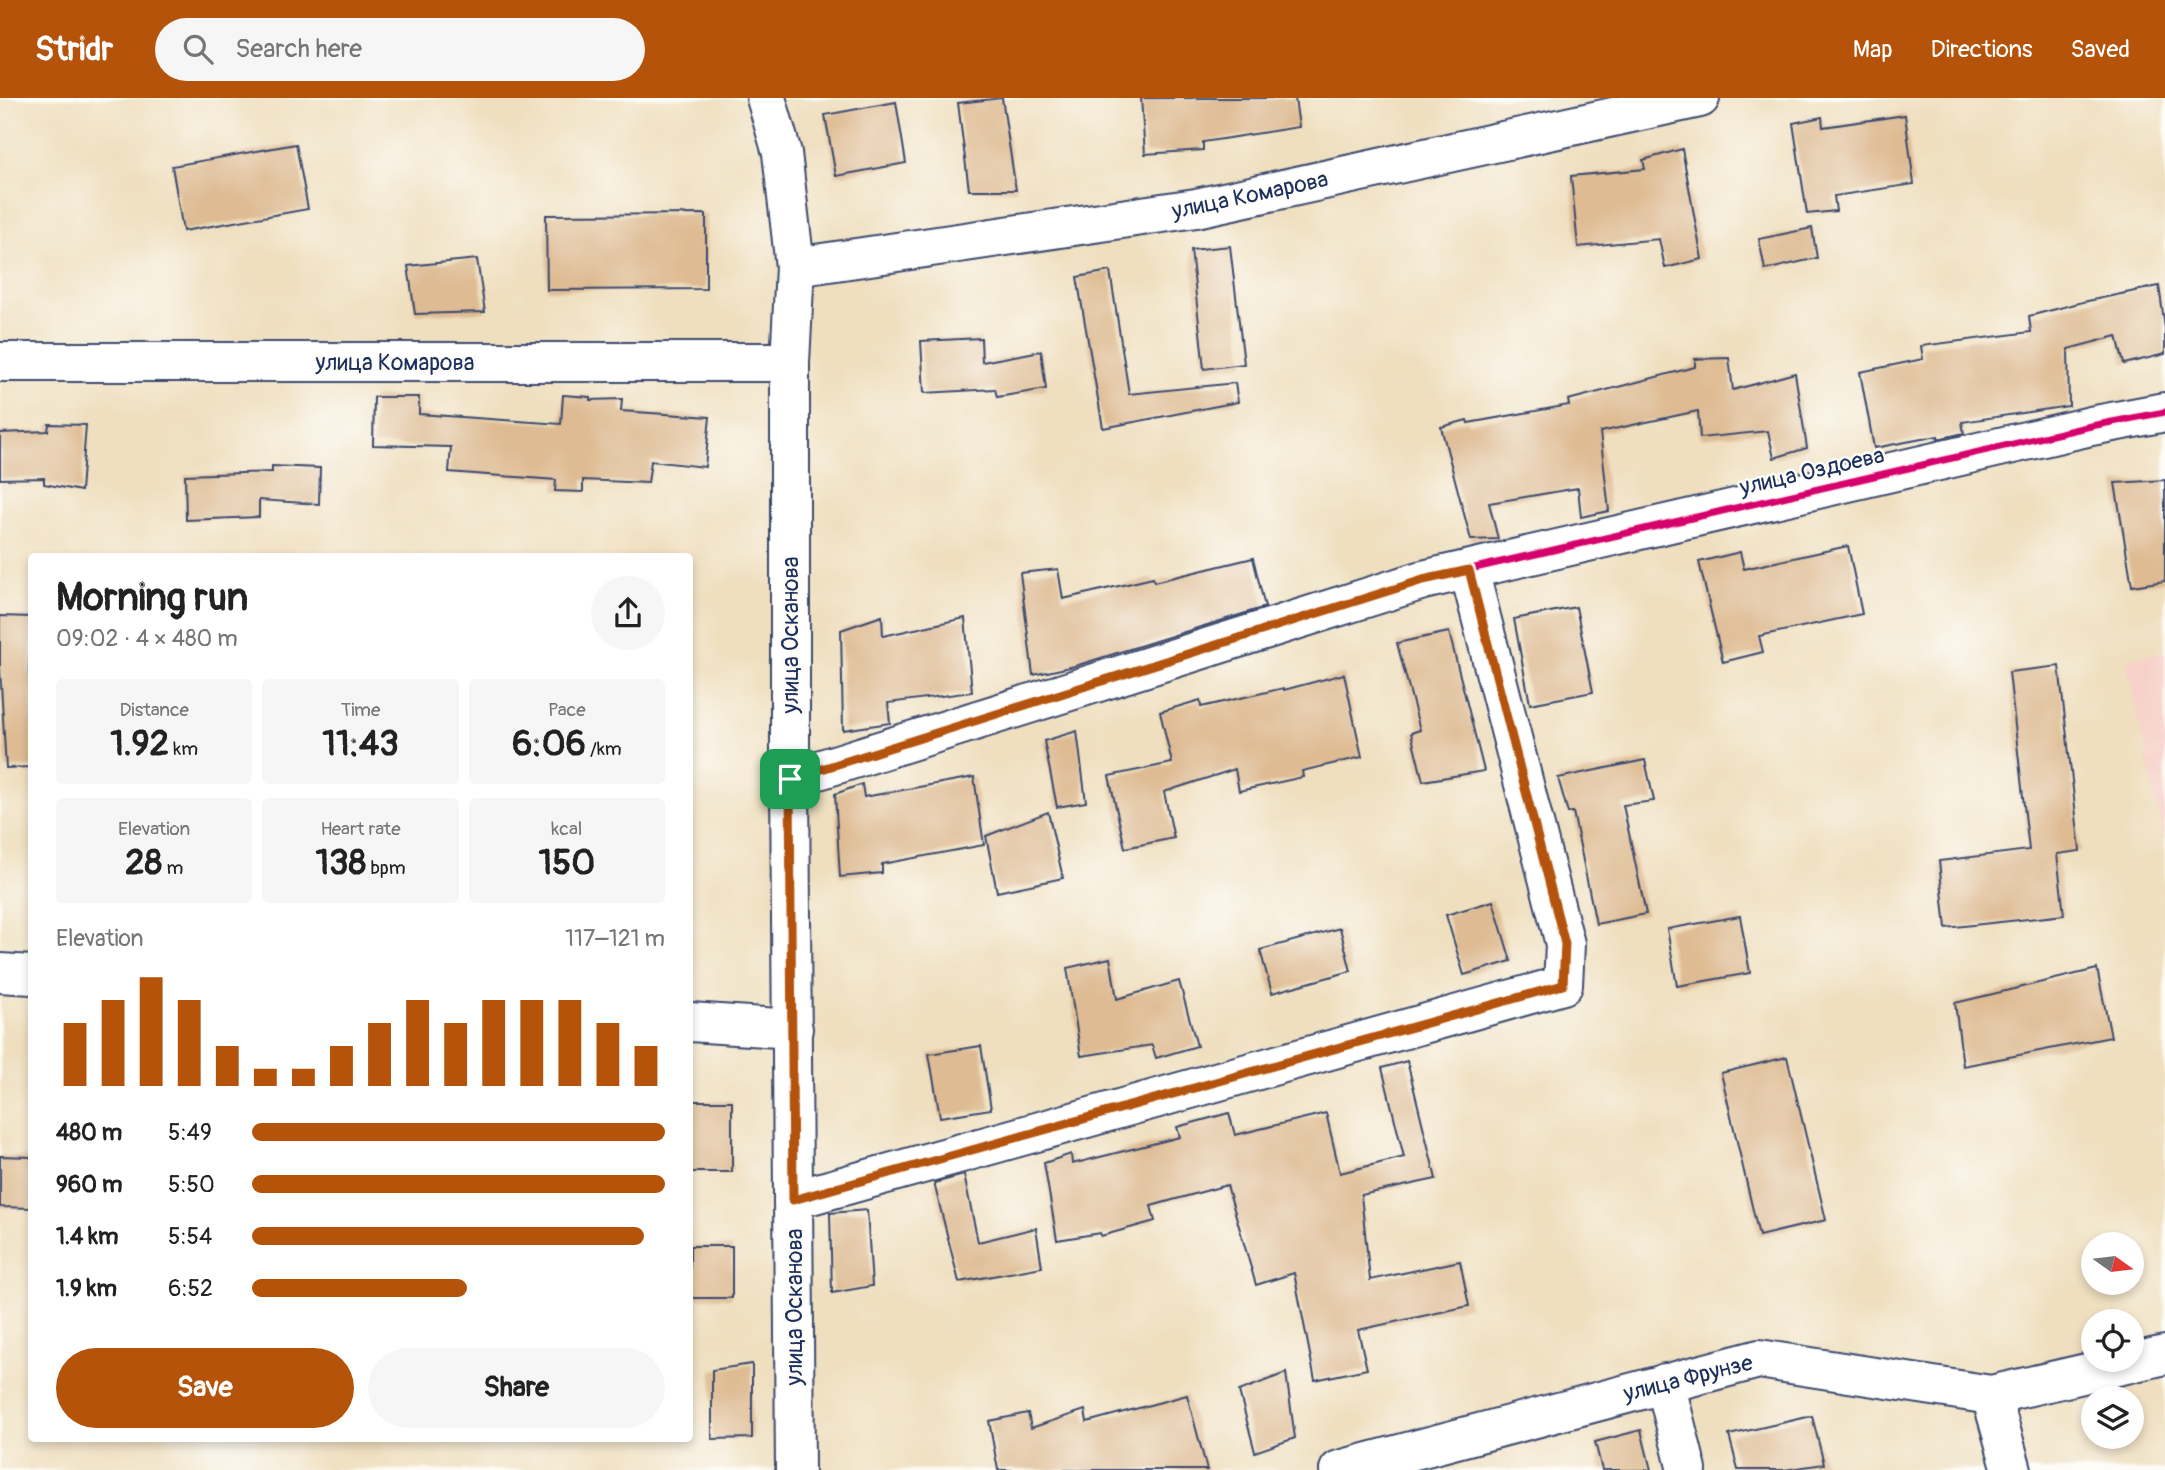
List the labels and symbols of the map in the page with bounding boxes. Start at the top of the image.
street label: улица Комарова [1168,164,1331,226]
street label: улица Комарова [315,348,474,377]
street label: улица Оздоева [1736,440,1887,502]
street label: улица Осканова [776,557,805,714]
pin [760,749,820,809]
street label: улица Осканова [780,1229,809,1386]
north arrow [2081,1232,2144,1295]
street label: улица Фрунзе [1619,1348,1756,1408]

